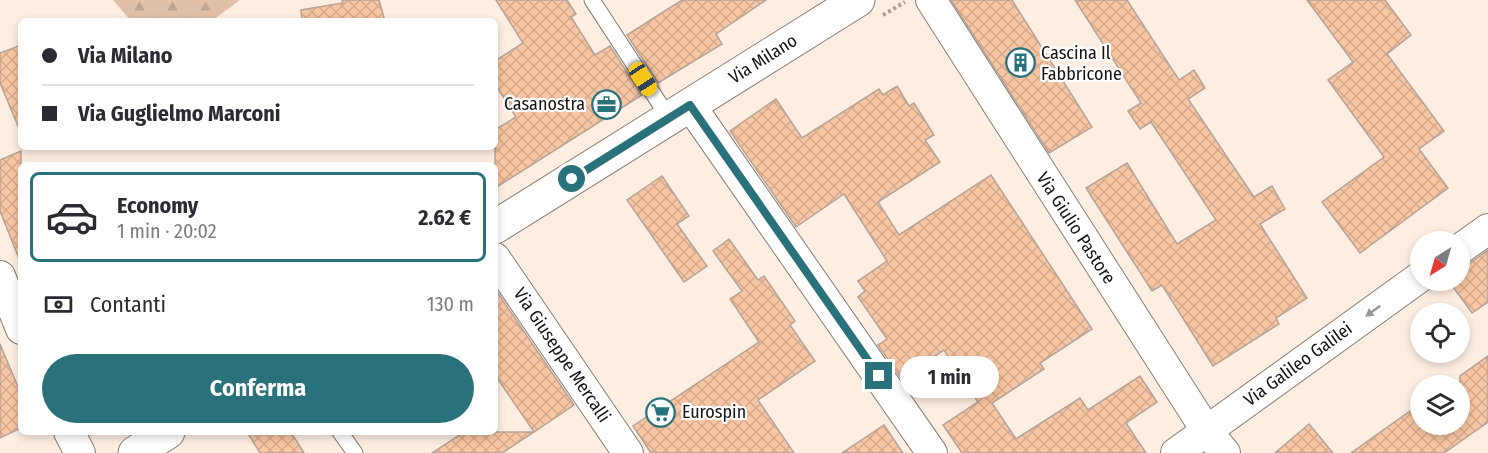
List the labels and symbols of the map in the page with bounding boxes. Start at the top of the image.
street label: Via Milano [725,29,801,89]
place label: Cascina Il Fabbricone [1041,42,1122,85]
building icon: Cascina Il Fabbricone [1004,47,1036,79]
car [626,59,660,99]
office icon: Casanostra [590,88,622,120]
place label: Casanostra [504,93,585,115]
route start [558,165,585,192]
street label: Via Giulio Pastore [1032,168,1120,288]
north arrow [1410,231,1470,291]
street label: Via Giuseppe Mercalli [509,284,615,426]
one-way arrow [1365,305,1381,317]
street label: Via Galileo Galilei [1240,317,1356,411]
callout: 1 min [900,355,999,397]
route end [865,362,892,389]
supermarket icon: Eurospin [645,396,677,428]
place label: Eurospin [682,401,746,423]

